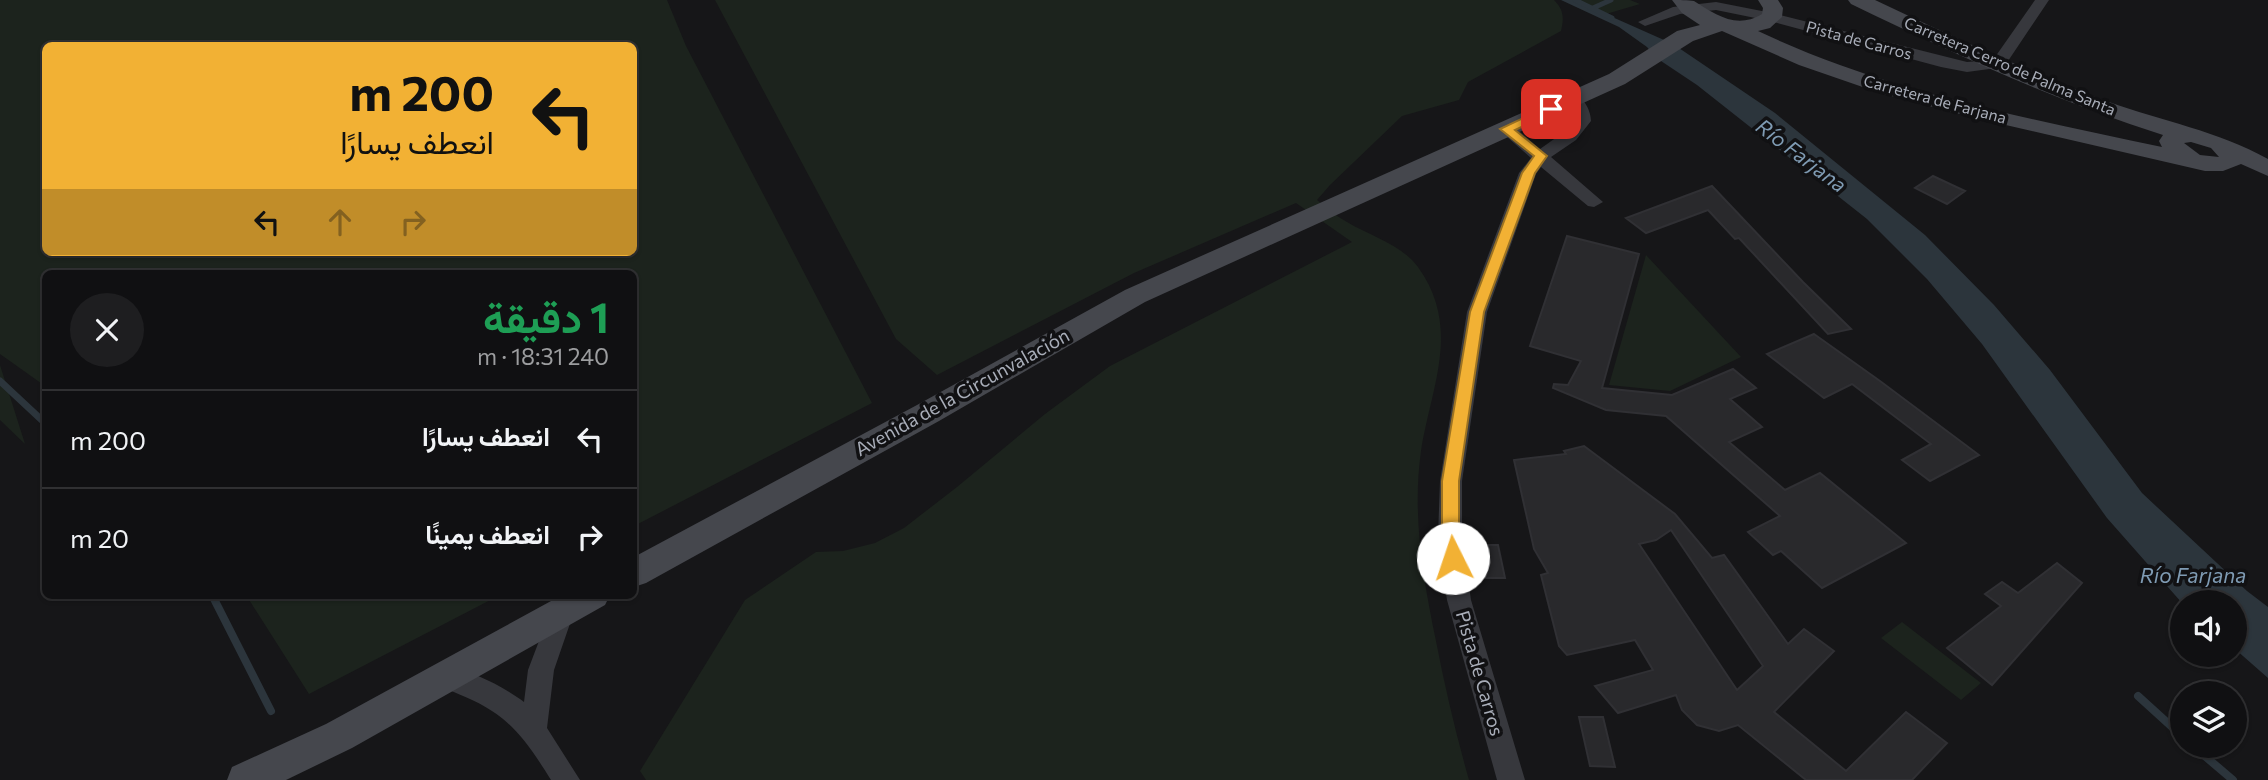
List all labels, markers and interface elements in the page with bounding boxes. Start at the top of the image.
street label: Carretera Cerro de Palma Santa [1902,12,2119,119]
street label: Pista de Carros [1804,16,1914,63]
text: 200 m [349,61,494,121]
icon: left [518,70,609,161]
street label: Carretera de Farjana [1862,70,2009,127]
pin [1521,79,1581,139]
icon: arrive [1532,90,1570,128]
water label: Río Farjana [1752,113,1852,197]
text: انعطف يسارًا [340,121,494,161]
icon: left [248,203,286,241]
icon: ahead [321,203,359,241]
icon: right [394,203,432,241]
text: 1 دقيقة [483,290,609,342]
button: close [70,293,144,367]
street label: Avenida de la Circunvalación [850,323,1073,460]
text: 240 m · 18:31 [477,342,609,370]
text: انعطف يسارًا [422,420,550,451]
icon: left [571,420,609,458]
text: 200 m [70,424,146,455]
text: انعطف يمينًا [425,518,550,549]
icon: right [571,518,609,556]
position arrow [1416,521,1490,595]
text: 20 m [70,522,129,553]
water label: Río Farjana [2140,562,2246,587]
map controls [2170,590,2247,758]
button: sound [2170,590,2247,667]
street label: Pista de Carros [1452,608,1509,738]
button: layers [2170,681,2247,758]

